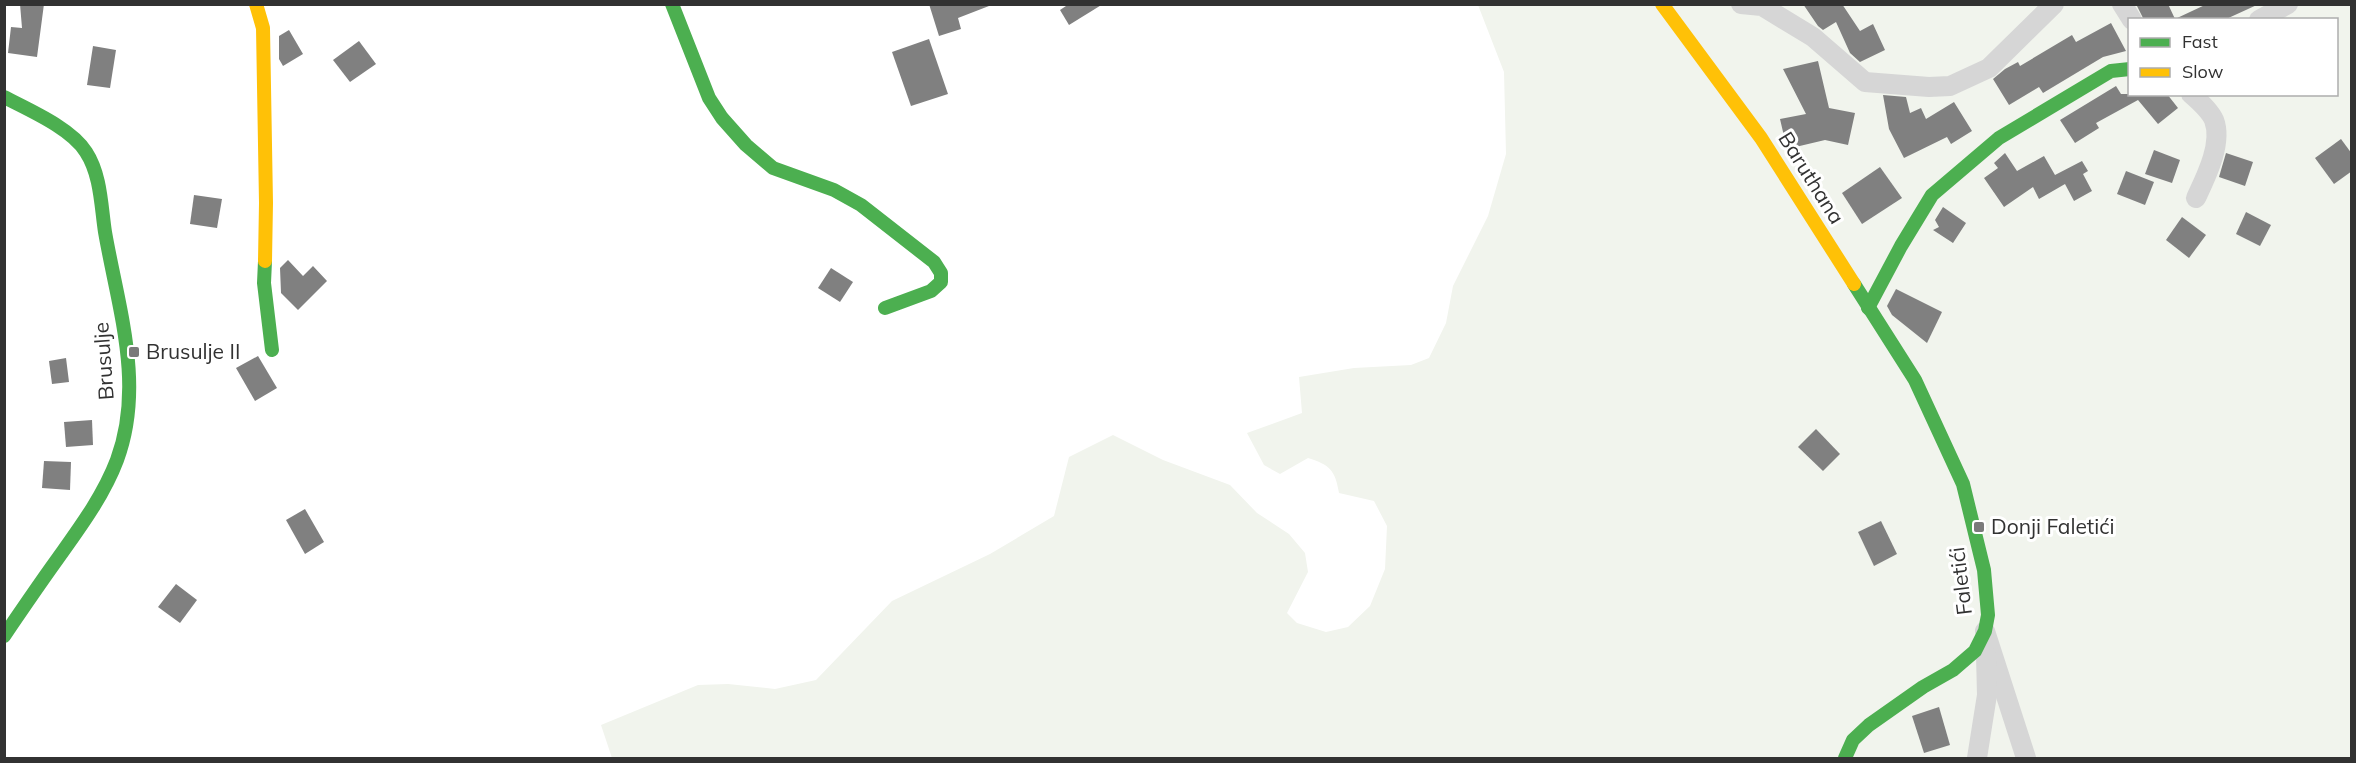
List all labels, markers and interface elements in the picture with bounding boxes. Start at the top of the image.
legend [2128,18,2338,96]
text: Fast [2182,30,2218,53]
text: Slow [2182,60,2224,83]
street label: Baruthana [1773,127,1850,228]
street label: Brusulje [87,321,119,401]
place label: Brusulje II [146,338,240,364]
marker: Brusulje II [127,345,141,359]
place label: Donji Faletići [1991,513,2115,539]
marker: Donji Faletići [1972,520,1986,534]
street label: Faletići [1943,546,1977,617]

